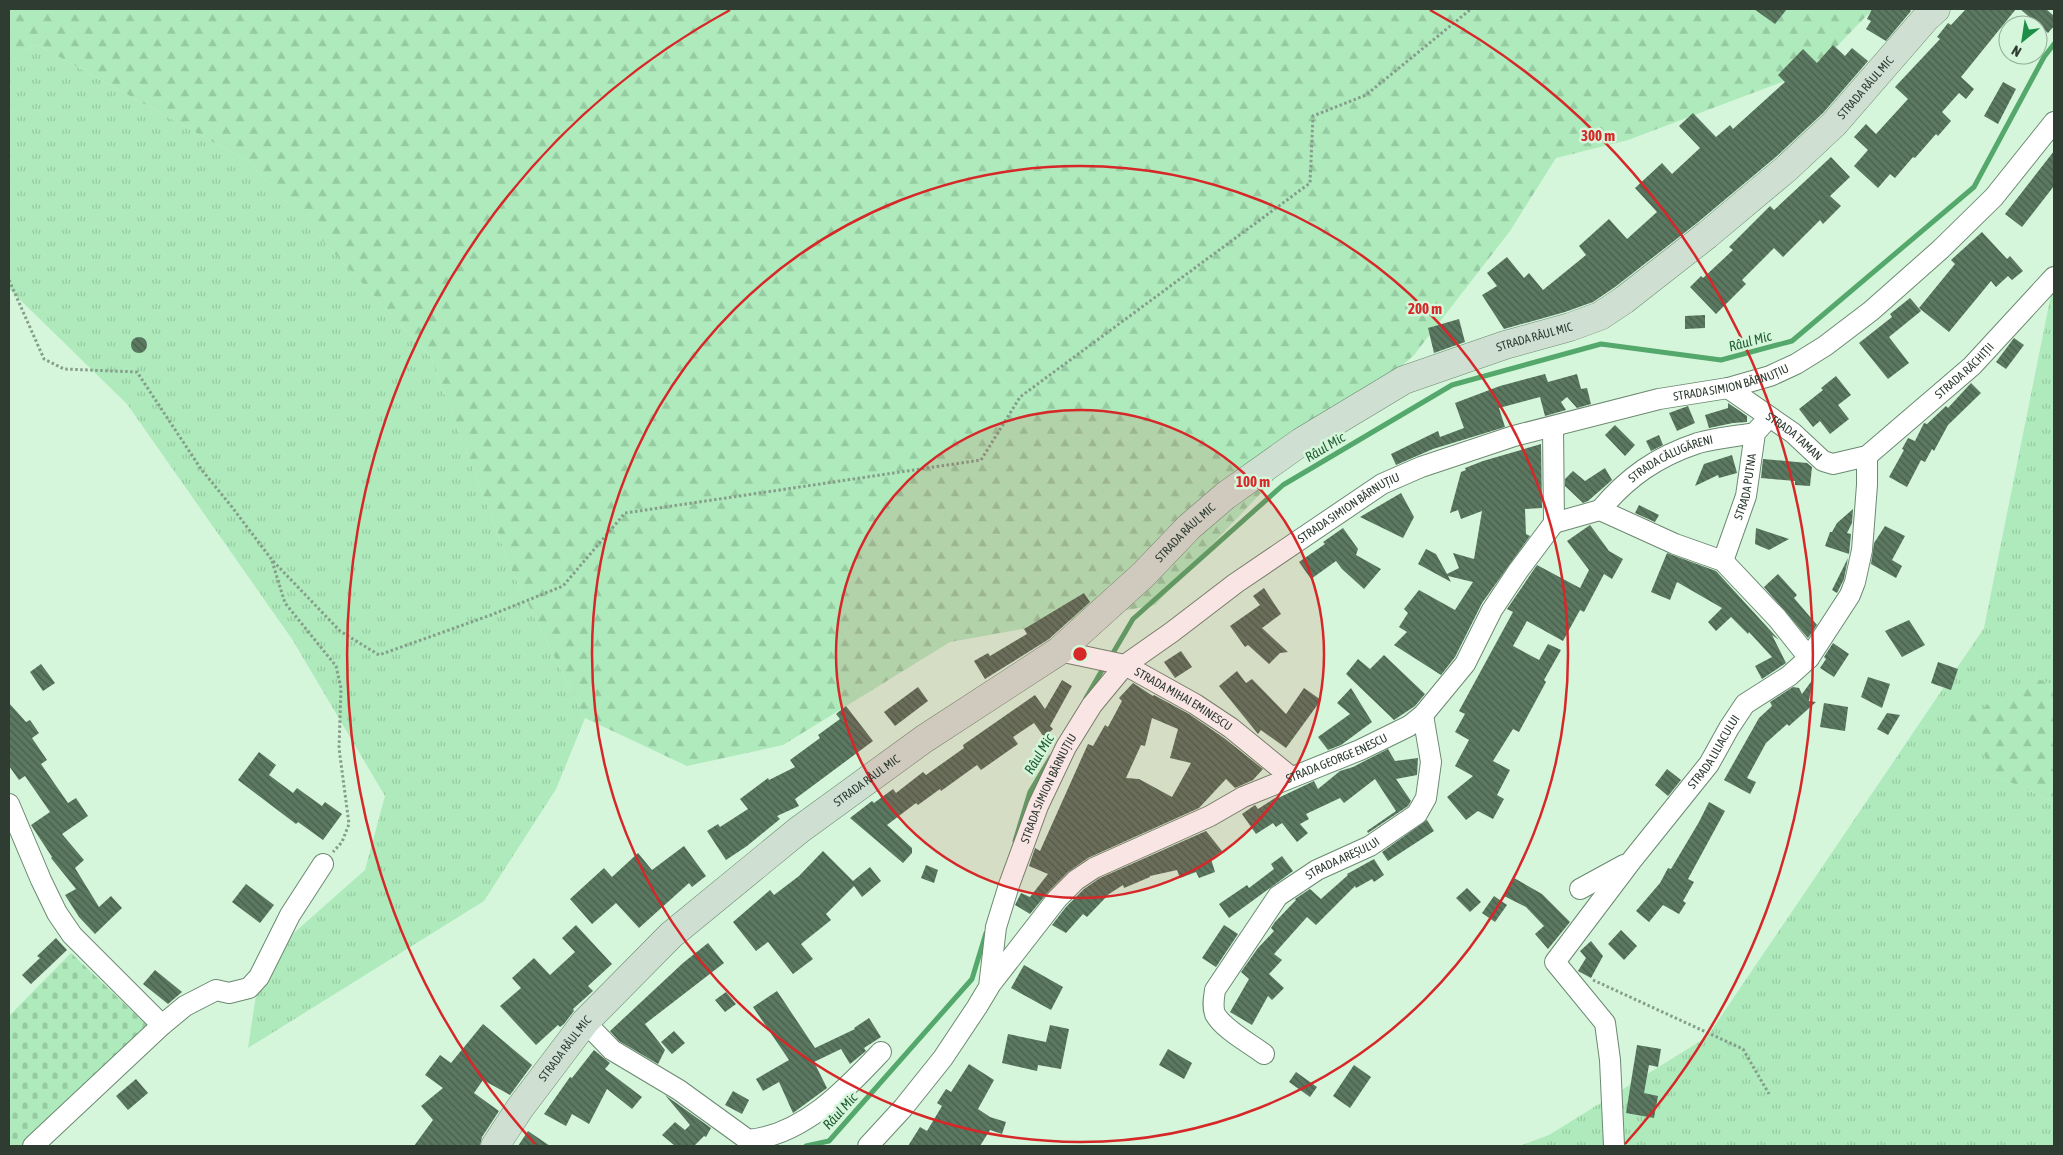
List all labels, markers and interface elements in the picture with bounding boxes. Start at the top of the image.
north arrow [1998,15,2048,65]
text: N [2009,42,2024,60]
street label: STRADA RÂUL MIC [1835,53,1897,122]
text: 300 m [1581,127,1615,144]
text: 200 m [1408,300,1442,317]
street label: STRADA RÂUL MIC [1494,320,1575,354]
water label: Râul Mic [1727,327,1774,354]
street label: STRADA RĂCHIȚII [1932,340,1997,402]
street label: STRADA SIMION BĂRNUȚIU [1672,361,1791,404]
street label: STRADA TAMAN [1763,410,1825,463]
water label: Râul Mic [1302,428,1349,465]
street label: STRADA CĂLUGĂRENI [1625,433,1714,485]
street label: STRADA PUTNA [1731,452,1759,522]
street label: STRADA SIMION BĂRNUȚIU [1295,470,1402,546]
text: 100 m [1236,473,1270,490]
street label: STRADA RÂUL MIC [1152,500,1219,565]
centre of rings [1071,645,1089,663]
street label: STRADA MIHAI EMINESCU [1132,665,1235,734]
street label: STRADA LILIACULUI [1685,712,1743,792]
water label: Râul Mic [1021,730,1058,777]
street label: STRADA SIMION BĂRNUȚIU [1018,731,1079,845]
street label: STRADA GEORGE ENESCU [1284,731,1390,786]
street label: STRADA RÂUL MIC [831,752,903,809]
street label: STRADA AREȘULUI [1303,835,1382,883]
street label: STRADA RÂUL MIC [536,1012,595,1084]
water label: Râul Mic [819,1089,861,1133]

